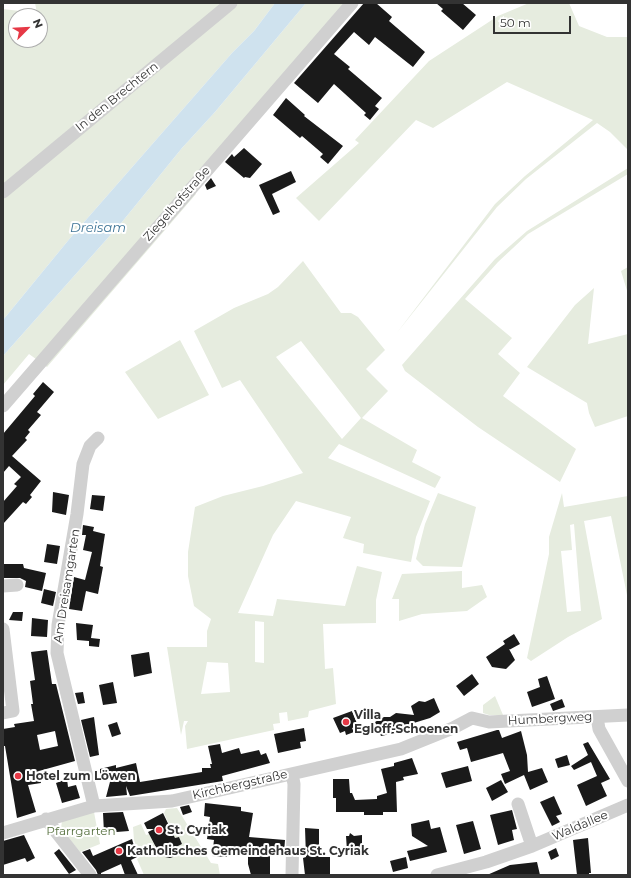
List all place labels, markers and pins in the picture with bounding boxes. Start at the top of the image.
place label: Villa Egloff-Schoenen [354,708,458,736]
marker: Villa Egloff-Schoenen [341,717,351,727]
place label: Hotel zum Löwen [26,769,136,783]
marker: Hotel zum Löwen [13,771,23,781]
place label: St. Cyriak [167,823,226,837]
marker: St. Cyriak [154,825,164,835]
place label: Katholisches Gemeindehaus St. Cyriak [127,844,369,858]
marker: Katholisches Gemeindehaus St. Cyriak [114,846,124,856]

